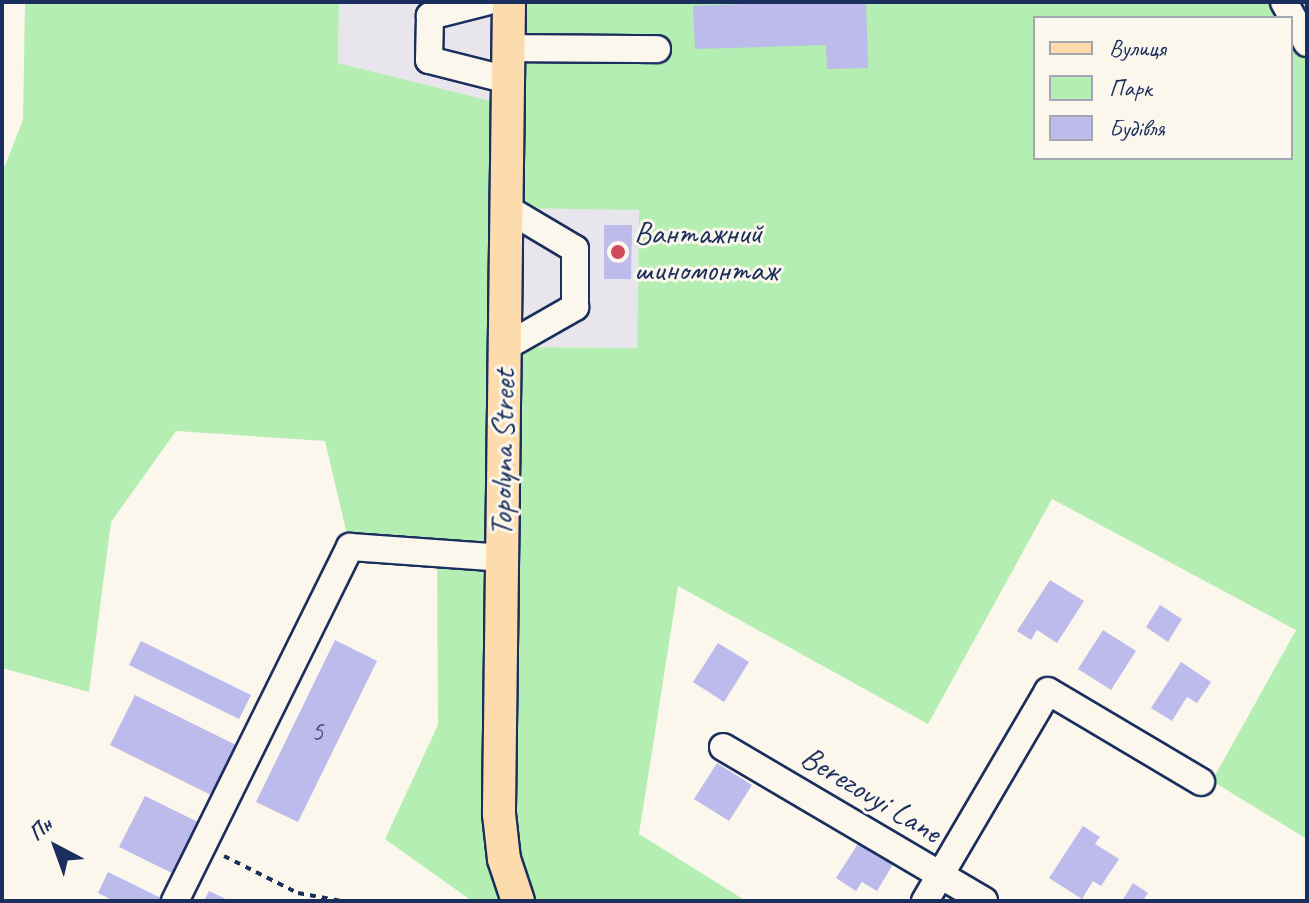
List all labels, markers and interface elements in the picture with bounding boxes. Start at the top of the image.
legend [1033,16,1293,160]
text: Вулиця [1109,33,1166,63]
text: Парк [1109,73,1152,103]
text: Будівля [1109,113,1165,143]
place label: Вантажний шиномонтаж [634,215,778,290]
marker: Вантажний шиномонтаж [609,243,627,261]
street label: Topolyna Street [482,369,524,537]
house number: 5 [311,714,323,748]
street label: Berezovyi Lane [793,738,949,852]
north arrow [16,807,96,887]
text: Пн [22,811,58,847]

